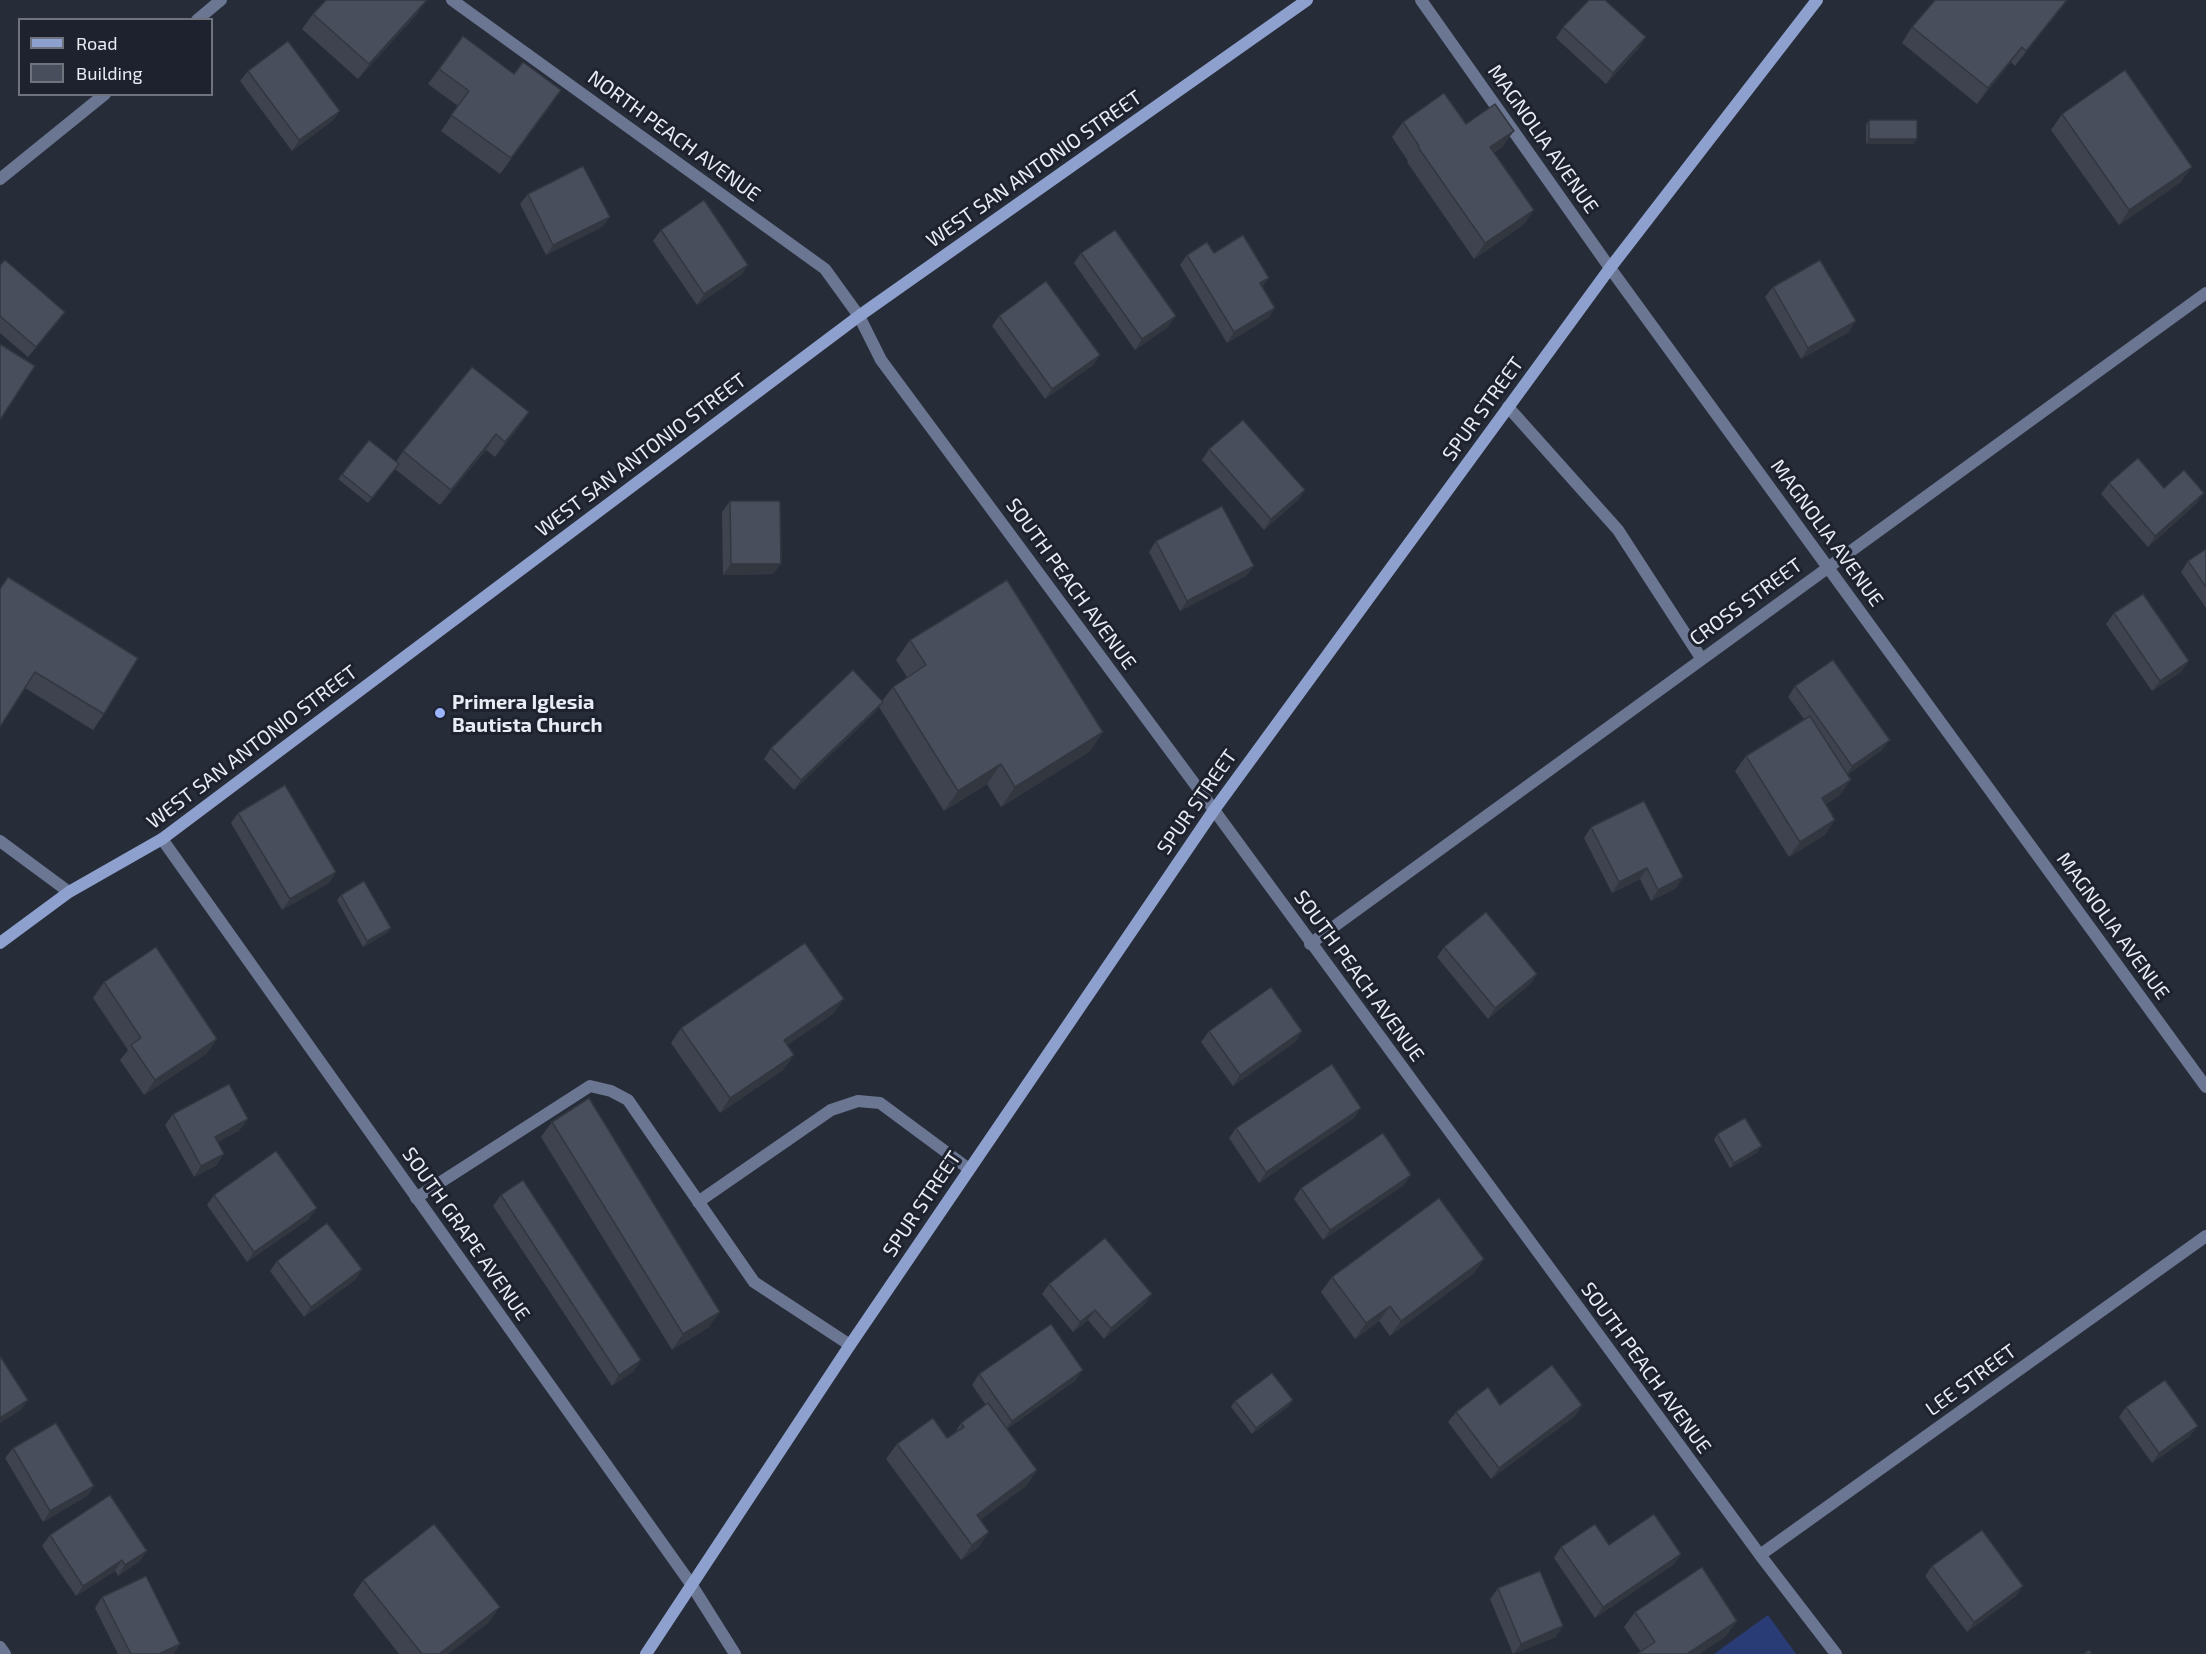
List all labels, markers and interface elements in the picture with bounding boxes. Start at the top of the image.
legend [18,18,213,96]
text: Road [76,32,117,54]
street label: MAGNOLIA AVENUE [1483,60,1603,218]
text: Building [76,62,143,84]
street label: NORTH PEACH AVENUE [583,65,765,207]
street label: WEST SAN ANTONIO STREET [922,85,1146,253]
street label: SPUR STREET [1437,352,1529,466]
street label: WEST SAN ANTONIO STREET [531,368,751,542]
street label: MAGNOLIA AVENUE [1766,455,1888,611]
street label: SOUTH PEACH AVENUE [1001,494,1141,674]
street label: CROSS STREET [1685,553,1807,651]
street label: WEST SAN ANTONIO STREET [142,660,362,834]
place label: Primera Iglesia Bautista Church [452,690,603,737]
marker: Primera Iglesia Bautista Church [433,706,447,720]
street label: SPUR STREET [1152,745,1242,859]
street label: MAGNOLIA AVENUE [2052,848,2174,1004]
street label: SOUTH PEACH AVENUE [1289,886,1429,1066]
street label: SOUTH GRAPE AVENUE [397,1143,535,1325]
street label: SPUR STREET [878,1147,966,1261]
street label: SOUTH PEACH AVENUE [1576,1278,1716,1458]
street label: LEE STREET [1921,1339,2021,1421]

